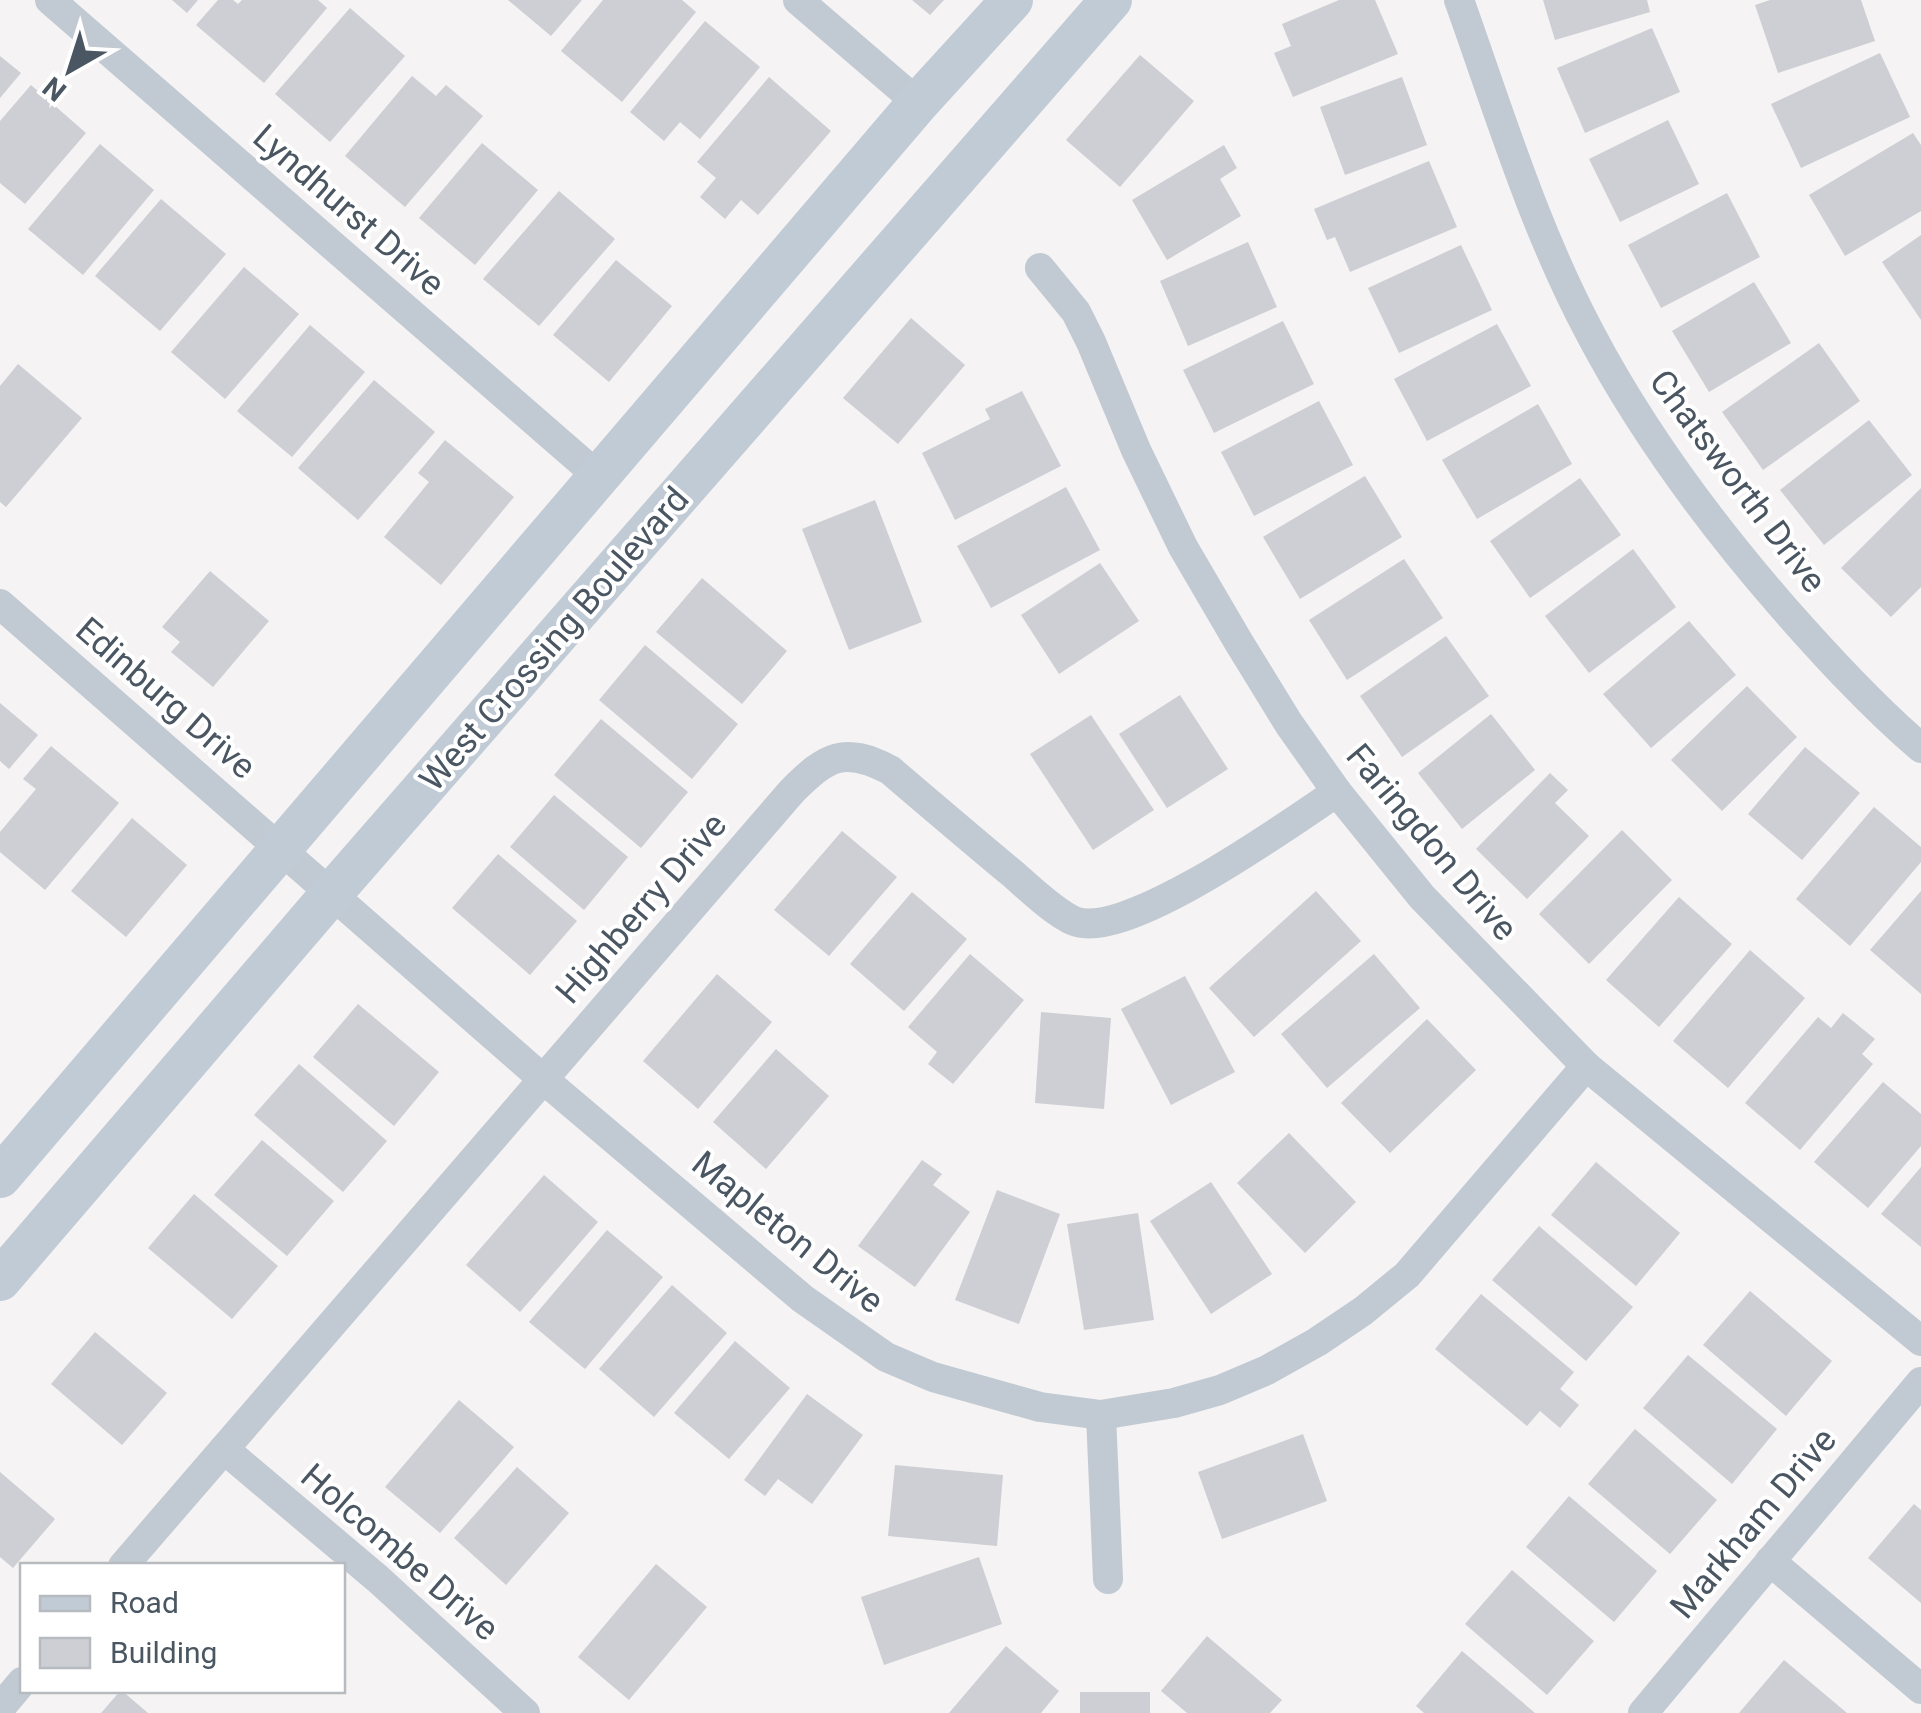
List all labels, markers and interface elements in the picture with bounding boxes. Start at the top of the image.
north arrow [20,20,120,120]
text: N [37,70,73,108]
street label: Lyndhurst Drive [245,116,452,304]
street label: Chatsworth Drive [1641,362,1835,601]
street label: West Crossing Boulevard [411,479,697,799]
street label: Edinburg Drive [67,609,264,788]
street label: Faringdon Drive [1338,736,1526,949]
street label: Highberry Drive [548,805,735,1012]
street label: Mapleton Drive [684,1143,892,1322]
street label: Markham Drive [1662,1420,1845,1627]
street label: Holcombe Drive [293,1456,507,1649]
legend [20,1563,345,1693]
text: Road [110,1585,179,1620]
text: Building [110,1635,217,1670]

